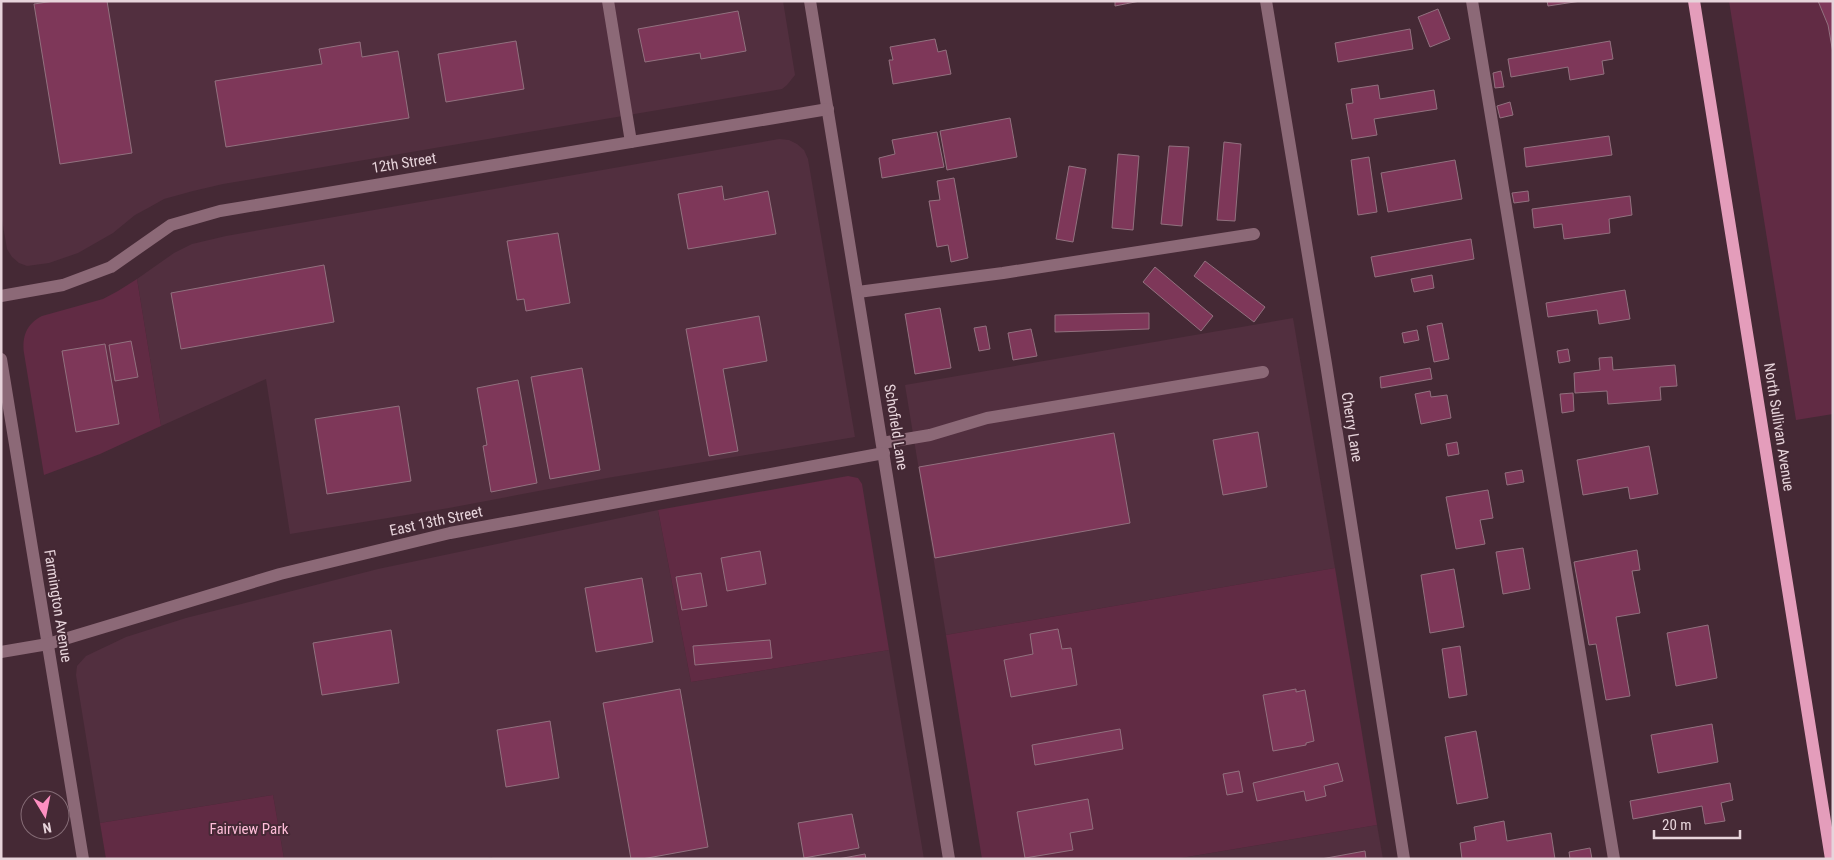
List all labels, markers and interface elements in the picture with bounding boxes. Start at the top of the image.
street label: 12th Street [370,149,438,177]
street label: North Sullivan Avenue [1760,362,1798,492]
street label: Schofield Lane [880,383,912,471]
street label: Cherry Lane [1338,391,1366,463]
street label: East 13th Street [388,502,484,540]
street label: Farmington Avenue [40,548,76,664]
north arrow [20,790,70,840]
scale bar [1654,808,1740,840]
text: 20 m [1662,816,1692,834]
text: N [42,819,53,836]
park label: Fairview Park [209,820,289,838]

